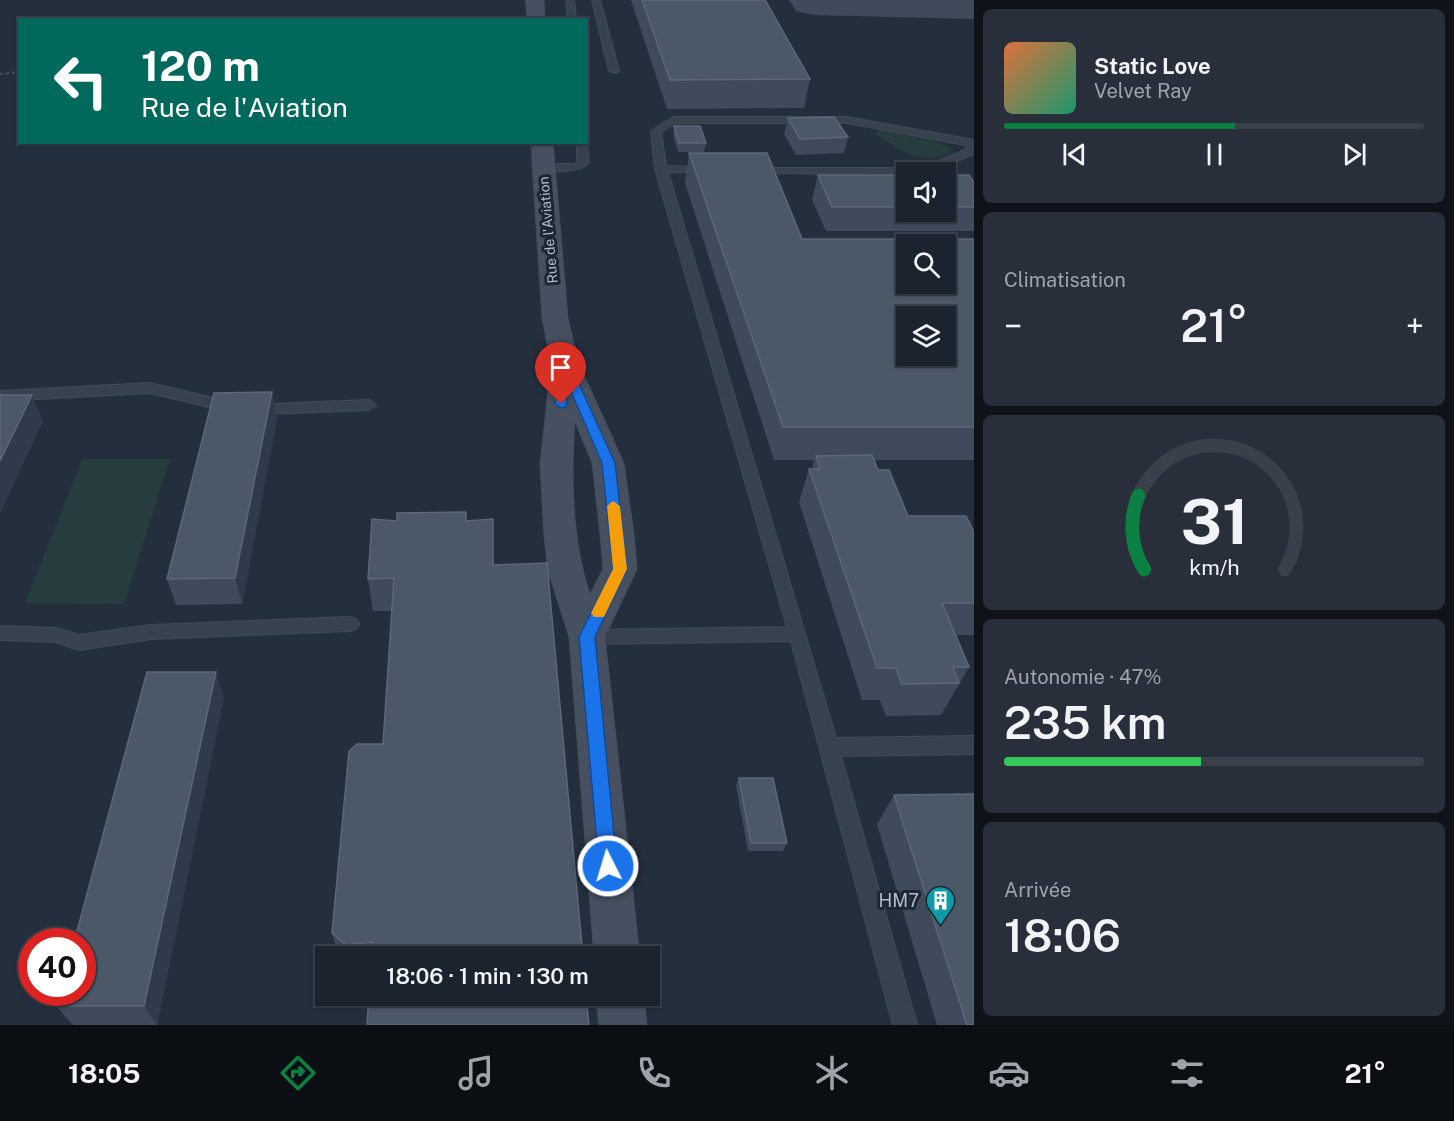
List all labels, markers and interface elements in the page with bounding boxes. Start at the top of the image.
text: 120 m [141,41,260,90]
icon: left [42,42,120,120]
text: Static Love [1094,53,1211,79]
text: Velvet Ray [1094,79,1192,103]
text: Rue de l'Aviation [141,91,348,123]
icon: previous [1058,138,1091,171]
icon: pause [1198,138,1231,171]
icon: next [1338,138,1371,171]
map controls [896,162,956,366]
button: sound [896,162,956,222]
street label: Rue de l'Aviation [535,176,561,284]
button: search [896,234,956,294]
text: Climatisation [1004,268,1126,292]
text: 21° [1180,299,1248,352]
button: layers [896,306,956,366]
text: − [1004,307,1022,345]
text: + [1406,307,1424,345]
pin [535,342,586,404]
icon: arrive [544,351,577,384]
text: 31 [1180,485,1248,558]
text: km/h [1189,555,1239,580]
text: Autonomie · 47% [1004,665,1162,689]
text: 235 km [1004,696,1167,749]
position arrow [576,834,640,898]
text: Arrivée [1004,878,1071,902]
building icon: HM7 [924,884,956,926]
place label: HM7 [878,890,919,911]
text: 18:06 [1004,909,1121,962]
speed limit sign: 40 [18,928,96,1006]
text: 18:06 · 1 min · 130 m [386,963,589,989]
icon: directions [277,1052,319,1094]
icon: music [455,1052,497,1094]
icon: phone [633,1052,675,1094]
icon: climate [811,1052,853,1094]
icon: car [988,1052,1030,1094]
icon: filters [1166,1052,1208,1094]
text: 18:05 [68,1057,141,1089]
text: 21° [1344,1057,1386,1089]

